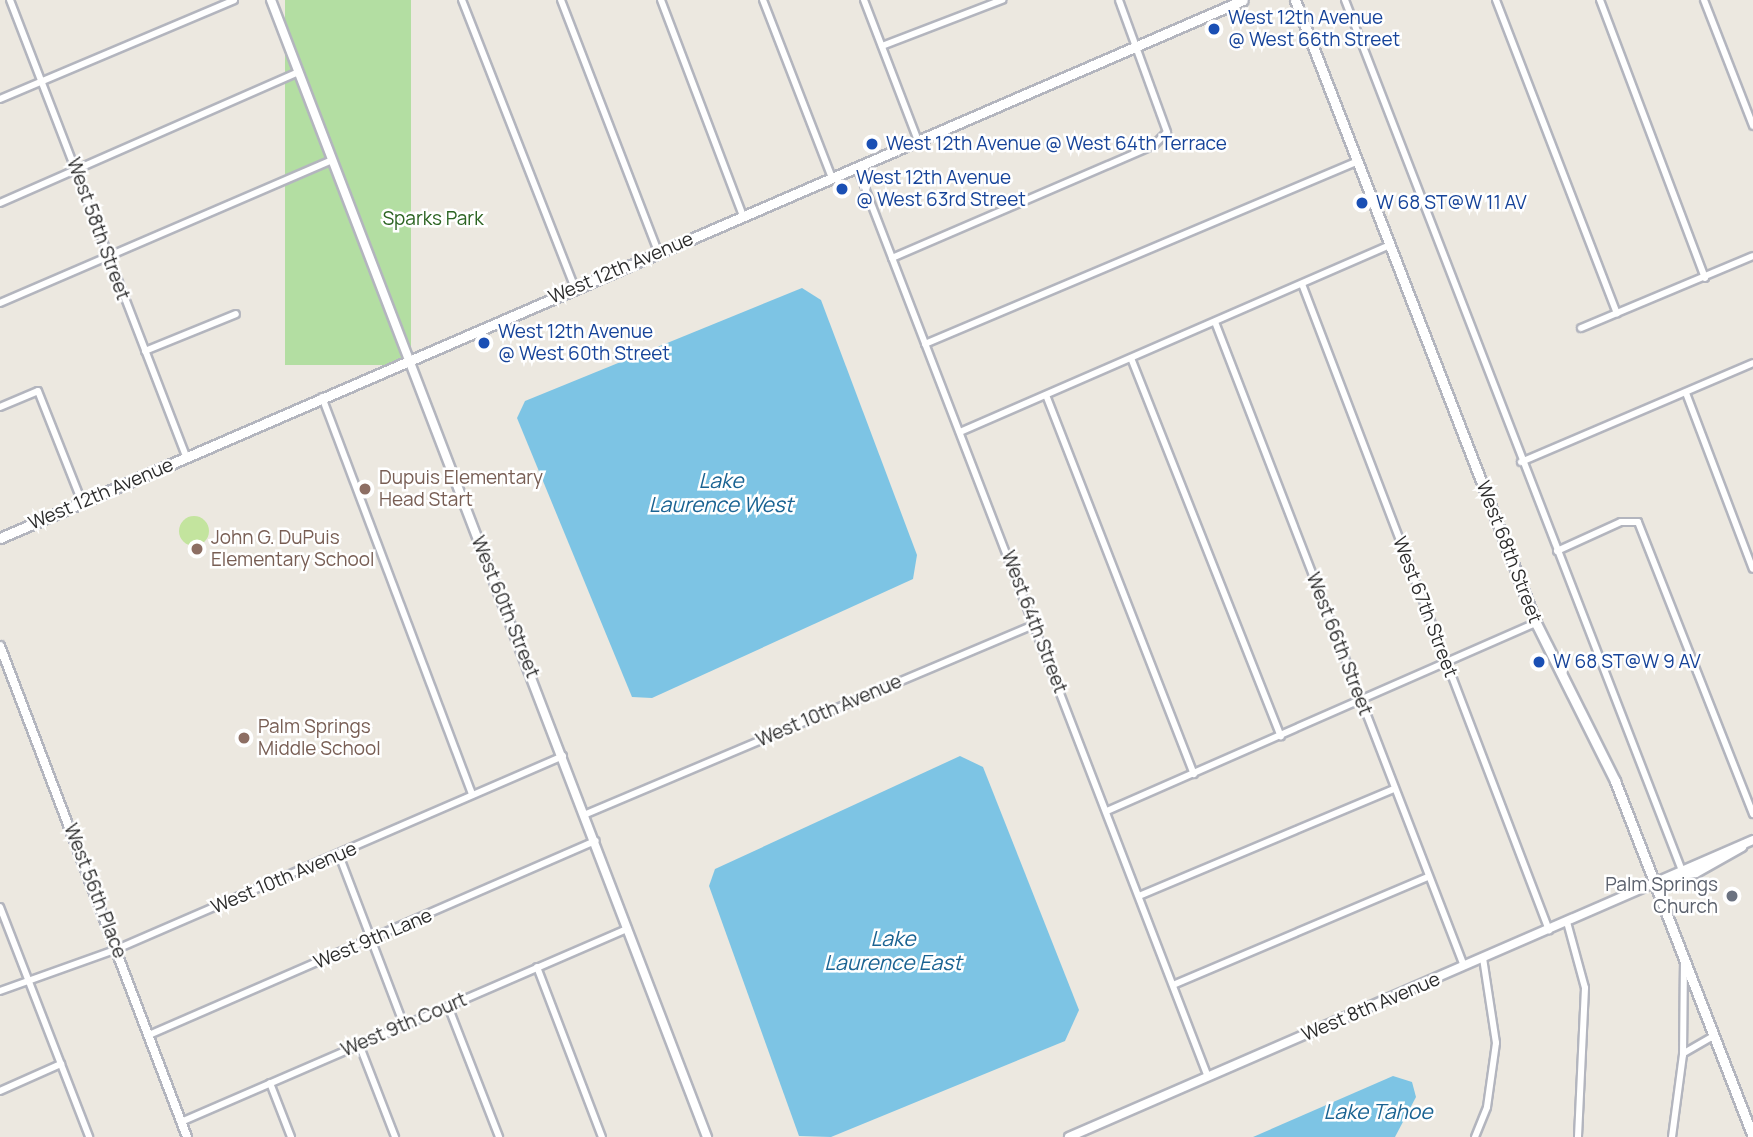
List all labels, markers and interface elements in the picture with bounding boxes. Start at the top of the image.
place label: West 12th Avenue @ West 66th Street [1228,7,1400,51]
marker: West 12th Avenue @ West 66th Street [1206,21,1222,37]
place label: West 12th Avenue @ West 64th Terrace [886,133,1227,155]
marker: West 12th Avenue @ West 64th Terrace [864,136,880,152]
street label: West 58th Street [62,155,134,303]
place label: West 12th Avenue @ West 63rd Street [856,167,1026,211]
marker: West 12th Avenue @ West 63rd Street [834,181,850,197]
place label: W 68 ST@W 11 AV [1376,192,1527,214]
marker: W 68 ST@W 11 AV [1354,195,1370,211]
park label: Sparks Park [382,208,484,230]
street label: West 12th Avenue [545,227,697,309]
place label: West 12th Avenue @ West 60th Street [498,321,670,365]
marker: West 12th Avenue @ West 60th Street [476,335,492,351]
street label: West 12th Avenue [25,453,177,535]
place label: Dupuis Elementary Head Start [379,467,543,511]
water label: Lake Laurence West [649,467,793,517]
street label: West 68th Street [1471,478,1547,626]
marker: Dupuis Elementary Head Start [357,481,373,497]
place label: John G. DuPuis Elementary School [211,527,374,571]
street label: West 60th Street [466,533,544,681]
street label: West 67th Street [1388,533,1462,681]
marker: John G. DuPuis Elementary School [189,541,205,557]
street label: West 64th Street [996,548,1072,696]
street label: West 66th Street [1301,569,1377,719]
place label: W 68 ST@W 9 AV [1553,651,1701,673]
marker: W 68 ST@W 9 AV [1531,654,1547,670]
street label: West 10th Avenue [753,670,905,752]
place label: Palm Springs Middle School [258,716,381,760]
marker: Palm Springs Middle School [236,730,252,746]
street label: West 56th Place [59,820,131,962]
street label: West 10th Avenue [208,837,360,919]
place label: Palm Springs Church [1605,874,1718,918]
marker: Palm Springs Church [1724,888,1740,904]
street label: West 9th Lane [310,904,436,974]
water label: Lake Laurence East [824,925,962,975]
street label: West 8th Avenue [1298,968,1444,1046]
street label: West 9th Court [338,988,470,1062]
water label: Lake Tahoe [1324,1098,1432,1124]

